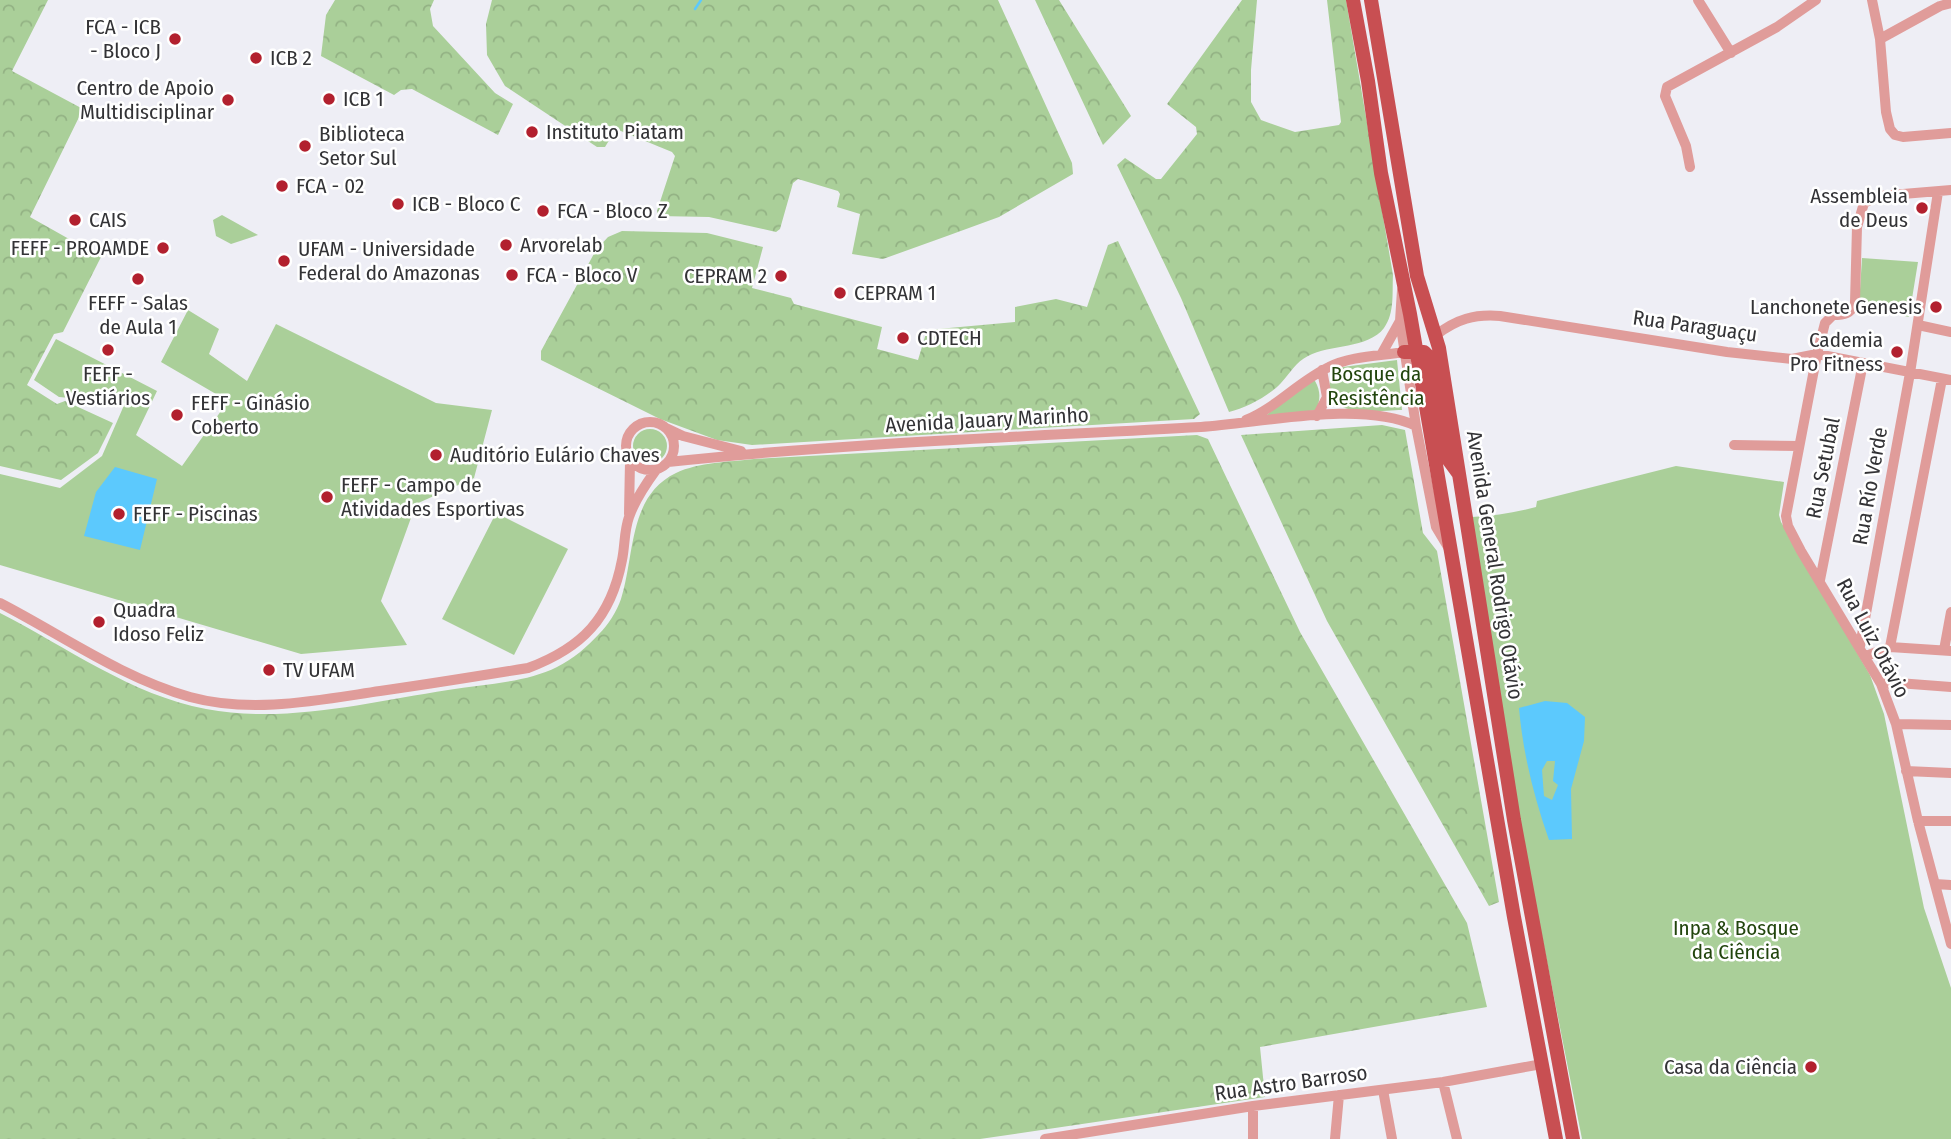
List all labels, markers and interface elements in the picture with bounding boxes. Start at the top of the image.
place label: FCA - ICB - Bloco J [85,14,161,64]
marker: FCA - ICB - Bloco J [167,31,183,47]
place label: ICB 2 [270,45,312,71]
marker: ICB 2 [248,50,264,66]
place label: Centro de Apoio Multidisciplinar [77,75,215,125]
place label: ICB 1 [343,86,384,112]
marker: ICB 1 [321,91,337,107]
marker: Centro de Apoio Multidisciplinar [220,92,236,108]
place label: Instituto Piatam [546,119,684,145]
place label: Biblioteca Setor Sul [319,121,405,171]
marker: Instituto Piatam [524,124,540,140]
marker: Biblioteca Setor Sul [297,138,313,154]
place label: FCA - 02 [296,173,364,199]
marker: FCA - 02 [274,178,290,194]
place label: Assembleia de Deus [1810,183,1908,233]
place label: ICB - Bloco C [412,191,521,217]
marker: ICB - Bloco C [390,196,406,212]
place label: FCA - Bloco Z [557,198,668,224]
marker: Assembleia de Deus [1914,200,1930,216]
marker: FCA - Bloco Z [535,203,551,219]
place label: CAIS [89,207,127,233]
marker: CAIS [67,212,83,228]
place label: Arvorelab [520,232,603,258]
place label: FEFF - PROAMDE [11,235,149,261]
place label: UFAM - Universidade Federal do Amazonas [298,236,480,286]
marker: Arvorelab [498,237,514,253]
marker: FEFF - PROAMDE [155,240,171,256]
marker: UFAM - Universidade Federal do Amazonas [276,253,292,269]
place label: FCA - Bloco V [526,262,638,288]
place label: CEPRAM 2 [684,263,767,289]
marker: FCA - Bloco V [504,267,520,283]
marker: CEPRAM 2 [773,268,789,284]
marker: FEFF - Salas de Aula 1 [130,271,146,287]
place label: CEPRAM 1 [854,280,936,306]
marker: CEPRAM 1 [832,285,848,301]
place label: FEFF - Salas de Aula 1 [88,290,188,340]
place label: Lanchonete Genesis [1750,294,1922,320]
marker: Lanchonete Genesis [1928,299,1944,315]
street label: Rua Paraguaçu [1631,304,1759,348]
place label: CDTECH [917,325,982,351]
place label: Cademia Pro Fitness [1790,327,1883,377]
marker: CDTECH [895,330,911,346]
marker: FEFF - Vestiários [100,342,116,358]
marker: Cademia Pro Fitness [1889,344,1905,360]
place label: FEFF - Vestiários [66,361,150,411]
park label: Bosque da Resistência [1327,361,1425,411]
place label: FEFF - Ginásio Coberto [191,390,310,440]
street label: Avenida Jauary Marinho [885,402,1089,438]
marker: FEFF - Ginásio Coberto [169,407,185,423]
street label: Rua Setubal [1800,415,1846,521]
street label: Rua Río Verde [1847,425,1893,547]
street label: Avenida General Rodrigo Otávio [1461,429,1529,701]
place label: Auditório Eulário Chaves [450,442,660,468]
marker: Auditório Eulário Chaves [428,447,444,463]
place label: FEFF - Campo de Atividades Esportivas [341,472,525,522]
marker: FEFF - Campo de Atividades Esportivas [319,489,335,505]
place label: FEFF - Piscinas [133,501,258,527]
marker: FEFF - Piscinas [111,506,127,522]
street label: Rua Luiz Otávio [1831,574,1915,702]
place label: Quadra Idoso Feliz [113,597,204,647]
marker: Quadra Idoso Feliz [91,614,107,630]
place label: TV UFAM [283,657,355,683]
marker: TV UFAM [261,662,277,678]
park label: Inpa & Bosque da Ciência [1673,915,1799,965]
place label: Casa da Ciência [1664,1054,1797,1080]
street label: Rua Astro Barroso [1213,1059,1369,1107]
marker: Casa da Ciência [1803,1059,1819,1075]

